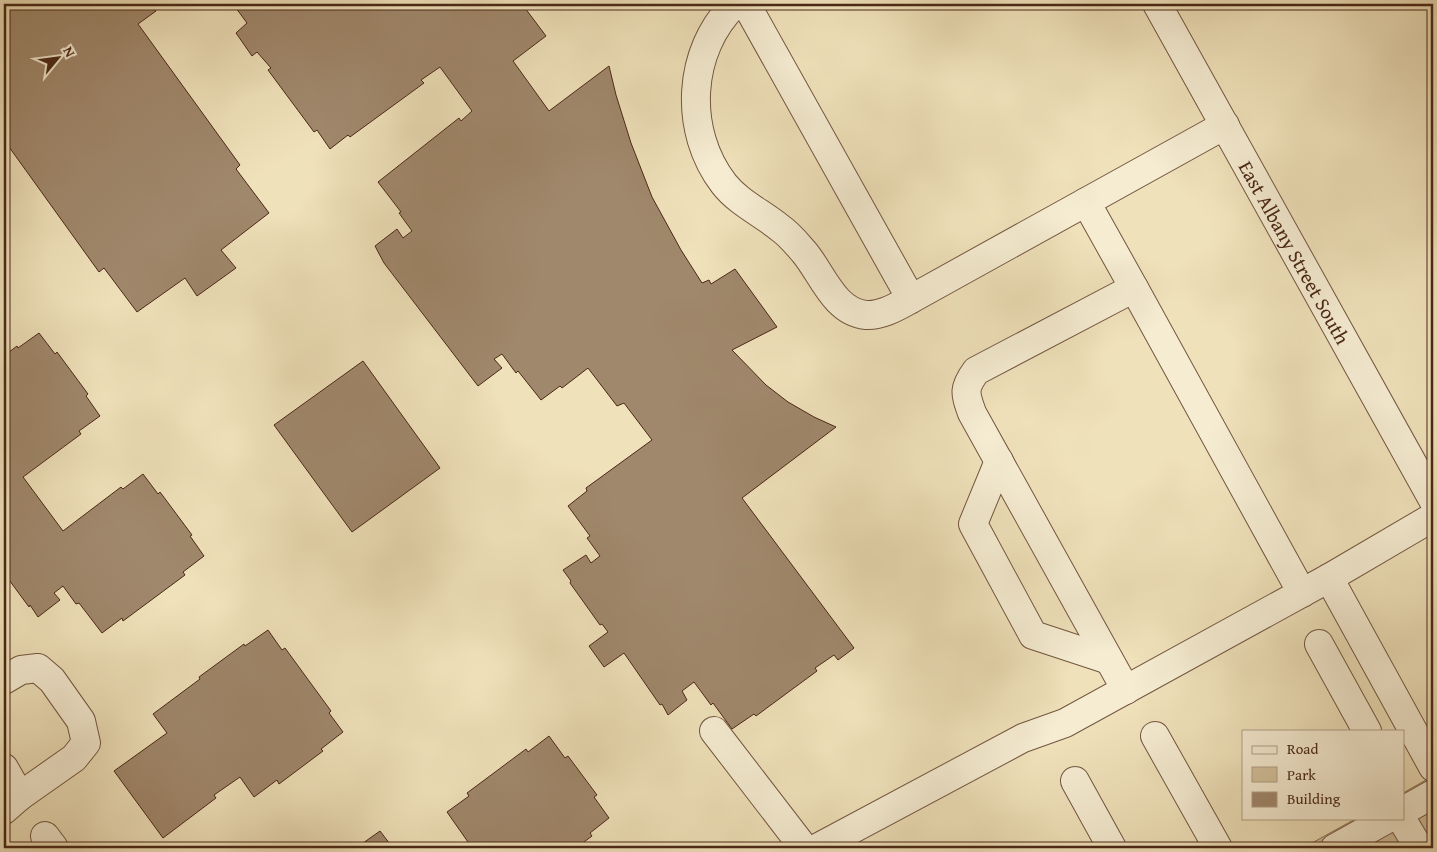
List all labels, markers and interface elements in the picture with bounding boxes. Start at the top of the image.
north arrow [32,32,82,82]
text: N [58,43,81,61]
street label: East Albany Street South [1232,155,1358,349]
legend [1242,730,1404,820]
text: Road [1287,738,1318,759]
text: Park [1287,764,1316,785]
text: Building [1287,788,1341,809]

